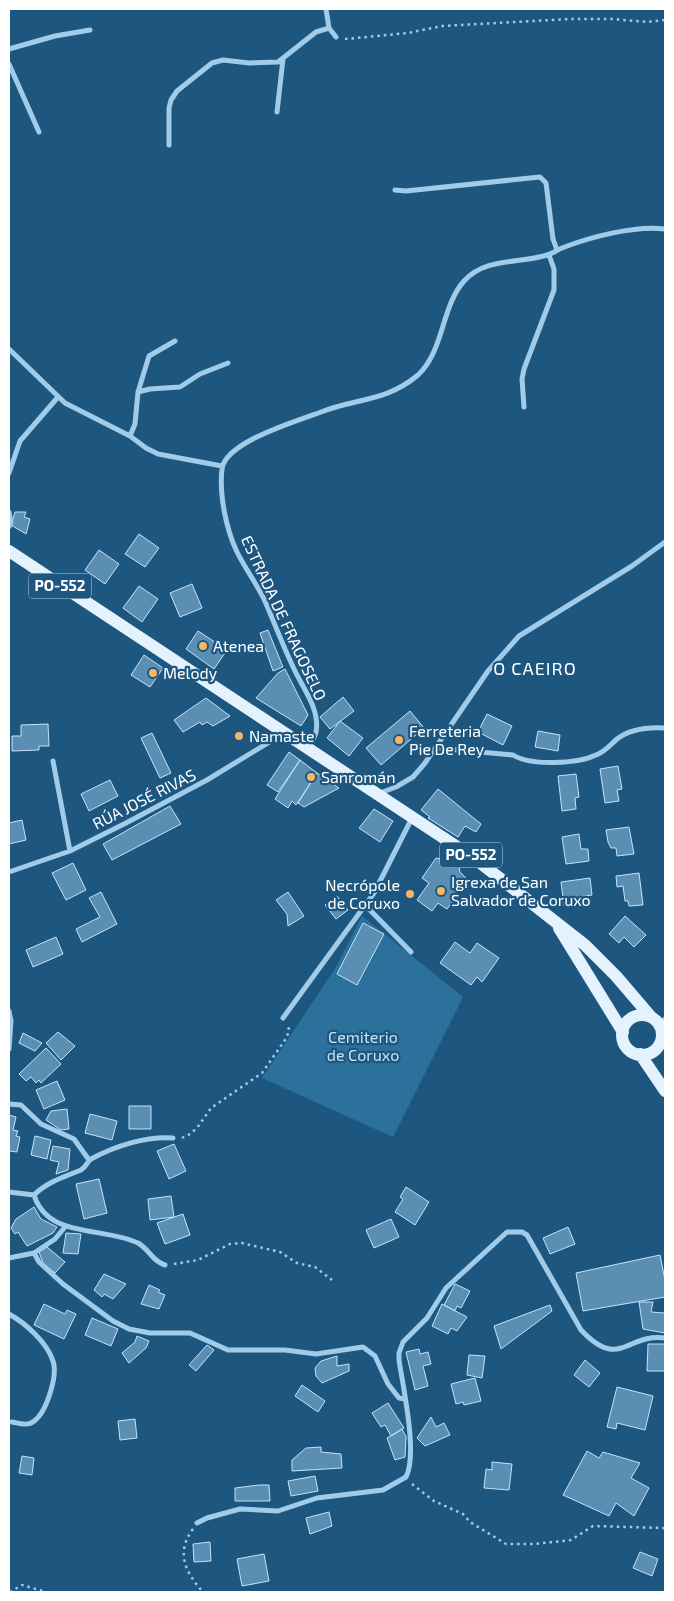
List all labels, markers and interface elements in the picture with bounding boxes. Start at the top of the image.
street label: ESTRADA DE FRAGOSELO [238,532,331,703]
road number: PO-552 [29,574,91,598]
place label: Atenea [213,636,264,655]
marker: Atenea [197,640,209,652]
district label: O CAEIRO [493,657,577,679]
place label: Melody [163,663,218,682]
marker: Melody [147,667,159,679]
place label: Ferreteria Pie De Rey [409,721,485,758]
place label: Namaste [249,726,315,745]
marker: Namaste [233,730,245,742]
marker: Ferreteria Pie De Rey [393,734,405,746]
street label: RÚA JOSÉ RIVAS [89,764,199,833]
place label: Sanromán [321,767,395,786]
marker: Sanromán [305,771,317,783]
road number: PO-552 [440,842,502,868]
place label: Igrexa de San Salvador de Coruxo [451,872,591,909]
place label: Necrópole de Coruxo [325,875,400,912]
marker: Igrexa de San Salvador de Coruxo [435,885,447,897]
marker: Necrópole de Coruxo [404,888,416,900]
park label: Cemiterio de Coruxo [327,1027,399,1064]

